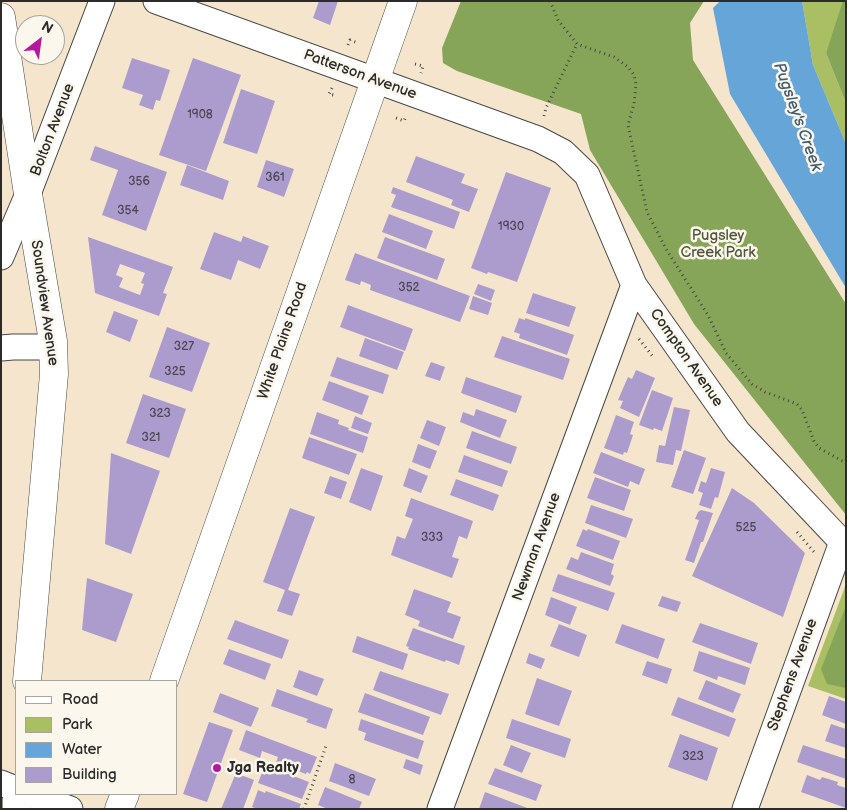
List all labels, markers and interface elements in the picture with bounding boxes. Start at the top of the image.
north arrow [15,15,65,65]
text: N [38,17,56,37]
street label: Patterson Avenue [301,46,419,104]
water label: Pugsley's Creek [768,60,826,174]
street label: Bolton Avenue [27,81,79,179]
house number: 1908 [187,108,213,122]
house number: 361 [265,171,285,185]
house number: 356 [128,175,150,189]
house number: 354 [117,204,139,218]
house number: 1930 [498,220,524,234]
park label: Pugsley Creek Park [680,227,756,262]
street label: Soundview Avenue [26,239,62,367]
street label: White Plains Road [254,280,312,402]
house number: 352 [398,281,420,295]
street label: Compton Avenue [645,305,727,411]
house number: 327 [174,340,194,354]
house number: 325 [164,365,186,379]
house number: 323 [149,407,171,421]
house number: 321 [142,431,160,445]
street label: Newman Avenue [509,490,565,604]
house number: 525 [736,521,756,535]
house number: 333 [421,531,443,545]
street label: Stephens Avenue [764,616,822,734]
legend [15,680,178,795]
text: Road [62,690,98,709]
text: Park [62,715,92,734]
text: Water [62,740,102,759]
house number: 323 [682,750,704,764]
place label: Jga Realty [227,759,299,777]
marker: Jga Realty [211,762,223,774]
text: Building [62,765,117,784]
house number: 8 [349,773,355,787]

